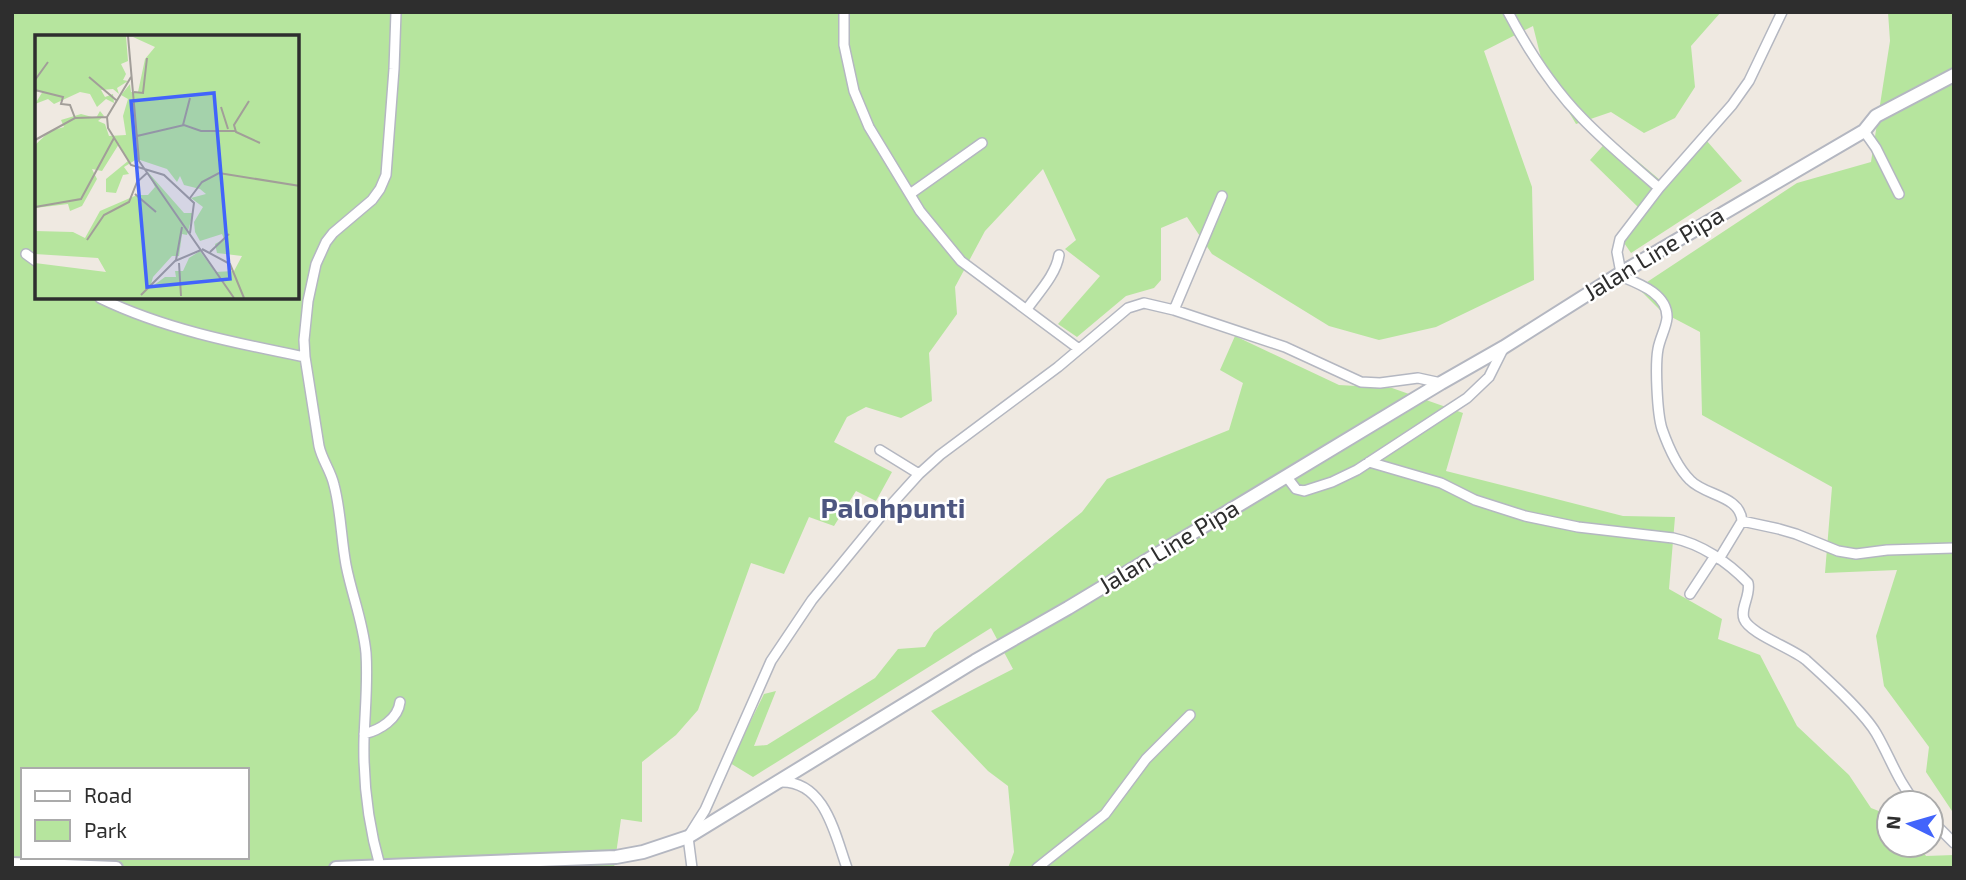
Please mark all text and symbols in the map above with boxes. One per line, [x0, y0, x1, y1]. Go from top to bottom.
inset map [35, 35, 299, 299]
street label: Jalan Line Pipa [1578, 199, 1729, 306]
district label: Palohpunti [820, 490, 966, 524]
street label: Jalan Line Pipa [1093, 492, 1244, 599]
legend [21, 768, 248, 859]
text: Road [84, 782, 132, 807]
north arrow [1875, 789, 1945, 859]
text: N [1881, 815, 1905, 830]
text: Park [84, 817, 127, 842]

